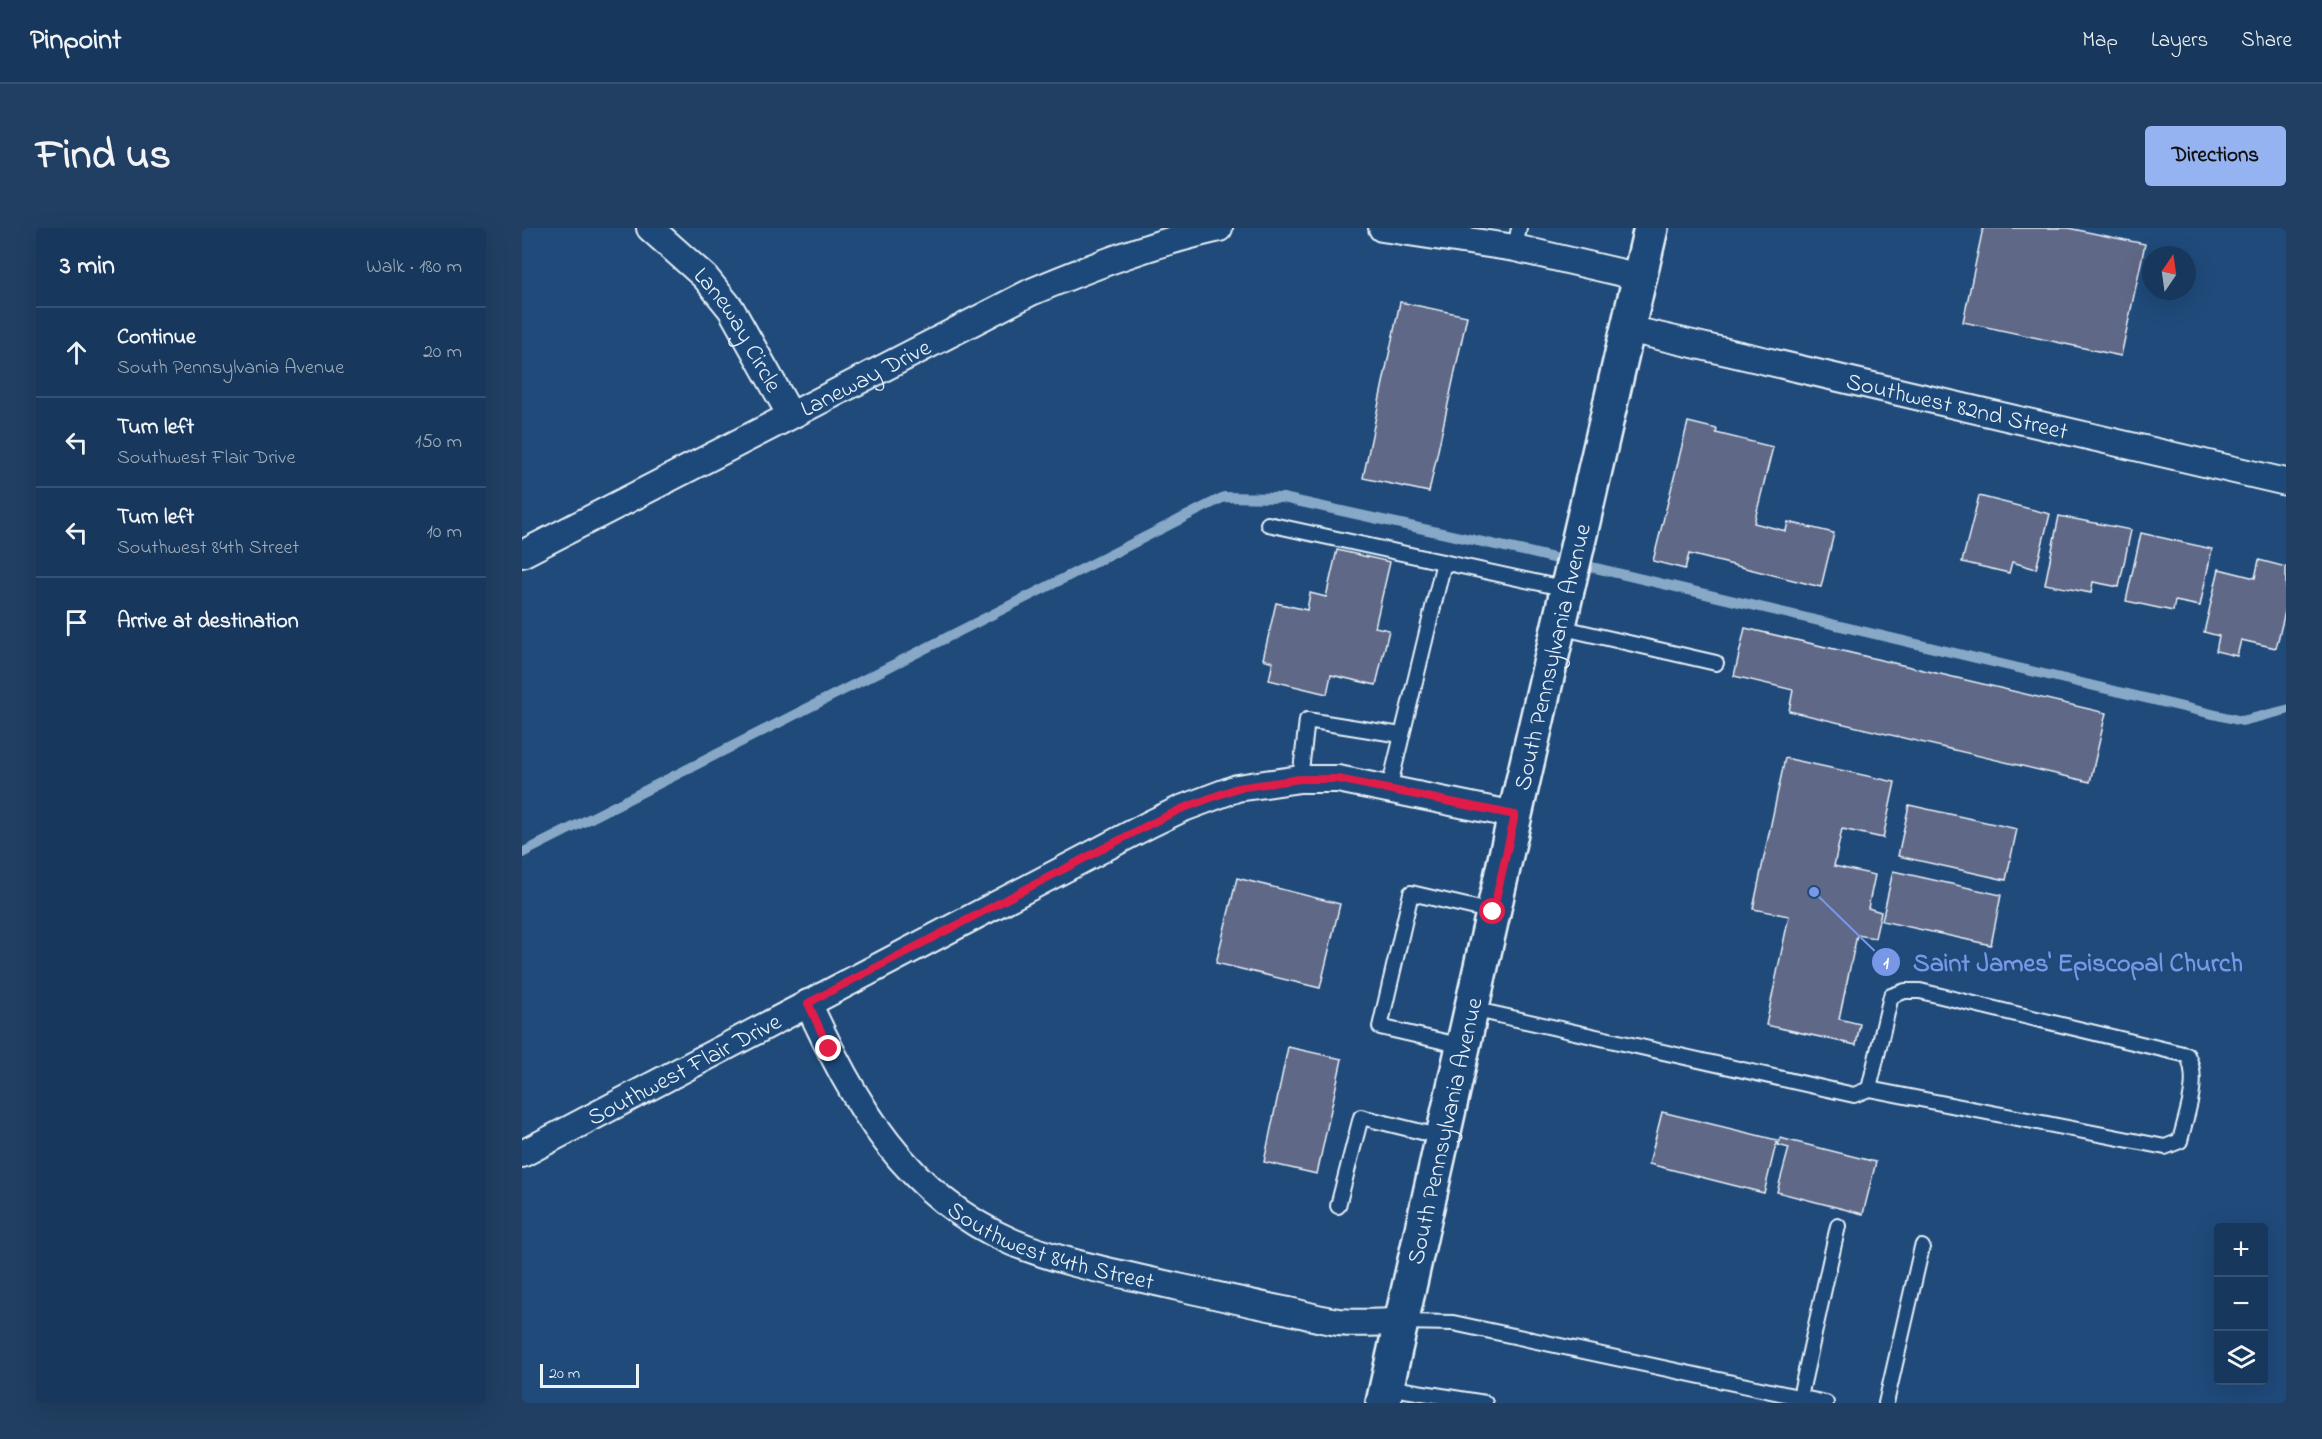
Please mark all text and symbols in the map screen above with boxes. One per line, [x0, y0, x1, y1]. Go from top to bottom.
text: Pinpoint [30, 21, 121, 62]
text: Map [2082, 26, 2118, 56]
text: Layers [2151, 26, 2208, 56]
text: Share [2241, 26, 2292, 56]
text: Find us [36, 126, 171, 187]
button: Directions [2145, 126, 2286, 186]
north arrow [2142, 246, 2196, 300]
text: 3 min [60, 248, 115, 286]
text: Walk · 180 m [366, 253, 462, 282]
street label: Laneway Circle [685, 260, 790, 400]
text: Continue [117, 322, 196, 354]
street label: Laneway Drive [795, 331, 938, 428]
icon: ahead [60, 336, 93, 369]
text: 20 m [423, 338, 462, 367]
text: South Pennsylvania Avenue [117, 354, 344, 383]
street label: Southwest 82nd Street [1842, 365, 2071, 451]
text: Turn left [117, 412, 194, 444]
icon: left [60, 426, 93, 459]
text: 150 m [415, 428, 462, 457]
text: Southwest Flair Drive [117, 444, 296, 473]
text: Turn left [117, 502, 194, 534]
icon: left [60, 516, 93, 549]
text: 10 m [426, 518, 462, 547]
street label: South Pennsylvania Avenue [1506, 520, 1602, 794]
text: Southwest 84th Street [117, 534, 299, 563]
icon: arrive [60, 606, 93, 639]
text: Arrive at destination [117, 606, 299, 638]
route start [1479, 898, 1505, 924]
callout: Saint James' Episcopal Church [1871, 940, 2255, 984]
text: Saint James' Episcopal Church [1913, 946, 2243, 984]
text: 1 [1883, 951, 1889, 977]
street label: South Pennsylvania Avenue [1400, 994, 1494, 1268]
street label: Southwest Flair Drive [582, 1006, 788, 1136]
route end [815, 1035, 841, 1061]
street label: Southwest 84th Street [939, 1194, 1157, 1301]
map controls [2214, 1223, 2268, 1385]
button: + [2214, 1223, 2268, 1277]
button: − [2214, 1277, 2268, 1331]
button: layers [2214, 1331, 2268, 1385]
scale bar [540, 1361, 639, 1388]
text: 20 m [549, 1362, 580, 1386]

